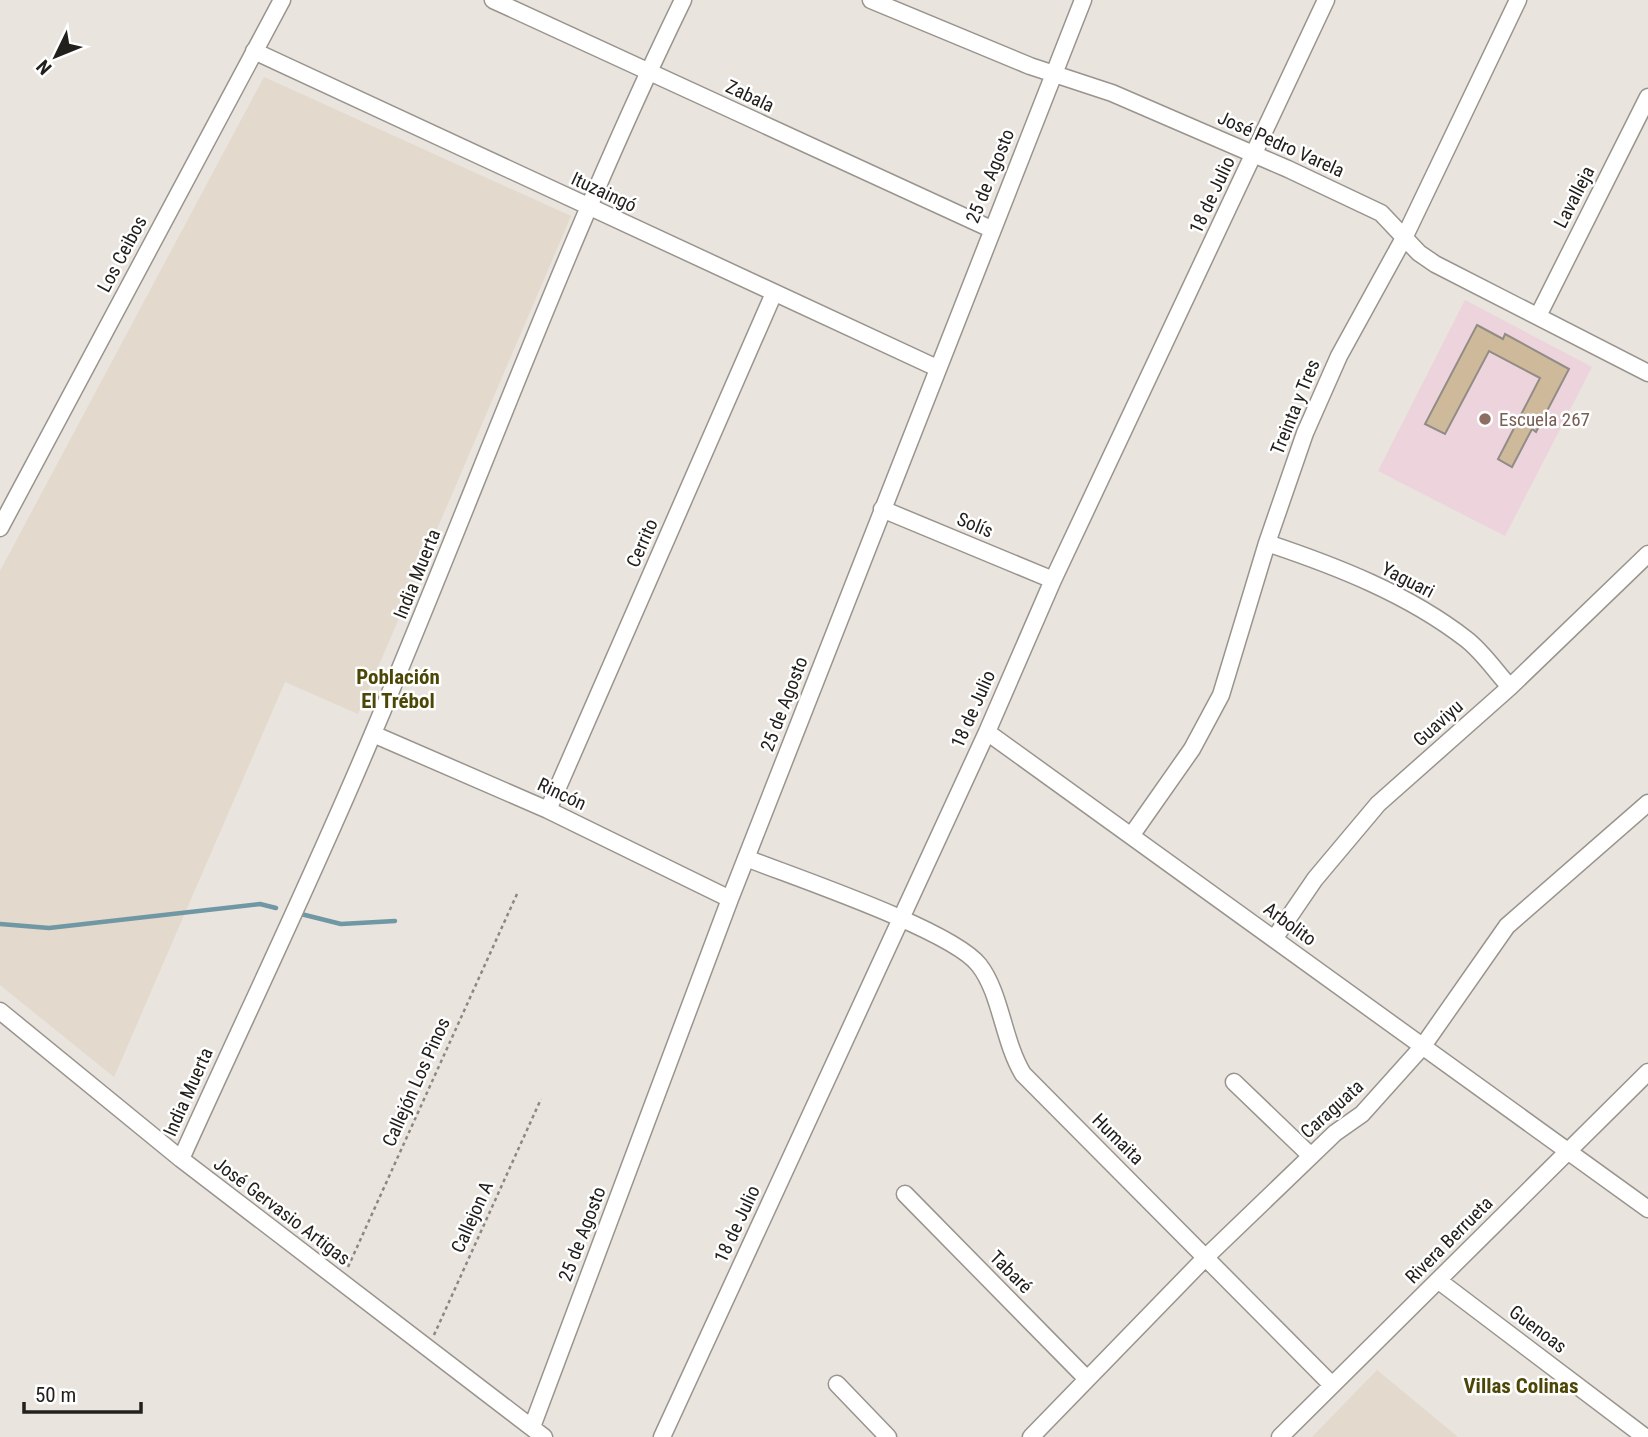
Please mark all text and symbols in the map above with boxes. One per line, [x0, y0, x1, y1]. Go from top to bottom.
north arrow [21, 21, 91, 91]
text: N [32, 55, 56, 79]
street label: Zabala [722, 75, 778, 117]
street label: José Pedro Varela [1214, 106, 1348, 182]
street label: 25 de Agosto [961, 126, 1019, 226]
street label: 18 de Julio [1184, 153, 1240, 237]
street label: Lavalleja [1549, 162, 1599, 232]
street label: Ituzaingó [568, 167, 640, 217]
street label: Los Ceibos [92, 212, 152, 296]
street label: Treinta y Tres [1265, 356, 1325, 458]
place label: Escuela 267 [1499, 408, 1590, 431]
marker: Escuela 267 [1477, 411, 1493, 427]
street label: Solís [954, 507, 996, 543]
street label: Cerrito [621, 515, 663, 571]
street label: India Muerta [389, 526, 445, 622]
street label: Yaguari [1378, 557, 1438, 603]
street label: 25 de Agosto [755, 654, 813, 754]
district label: Población El Trébol [356, 665, 440, 713]
street label: 18 de Julio [946, 667, 1000, 751]
street label: Guaviyu [1408, 695, 1468, 751]
street label: Rincón [534, 773, 590, 815]
street label: Arbolito [1259, 897, 1321, 951]
street label: Callejón Los Pinos [377, 1014, 455, 1150]
street label: India Muerta [158, 1044, 218, 1140]
street label: Caraguata [1296, 1075, 1368, 1143]
street label: Humaita [1087, 1108, 1149, 1170]
street label: José Gervasio Artigas [209, 1152, 355, 1270]
street label: Callejon A [446, 1178, 498, 1256]
street label: 18 de Julio [709, 1182, 765, 1266]
street label: 25 de Agosto [553, 1184, 611, 1284]
street label: Rivera Berrueta [1401, 1192, 1497, 1288]
street label: Tabaré [985, 1246, 1037, 1298]
street label: Guenoas [1505, 1300, 1571, 1358]
scale bar [24, 1370, 142, 1414]
district label: Villas Colinas [1463, 1374, 1579, 1398]
text: 50 m [35, 1383, 76, 1407]

